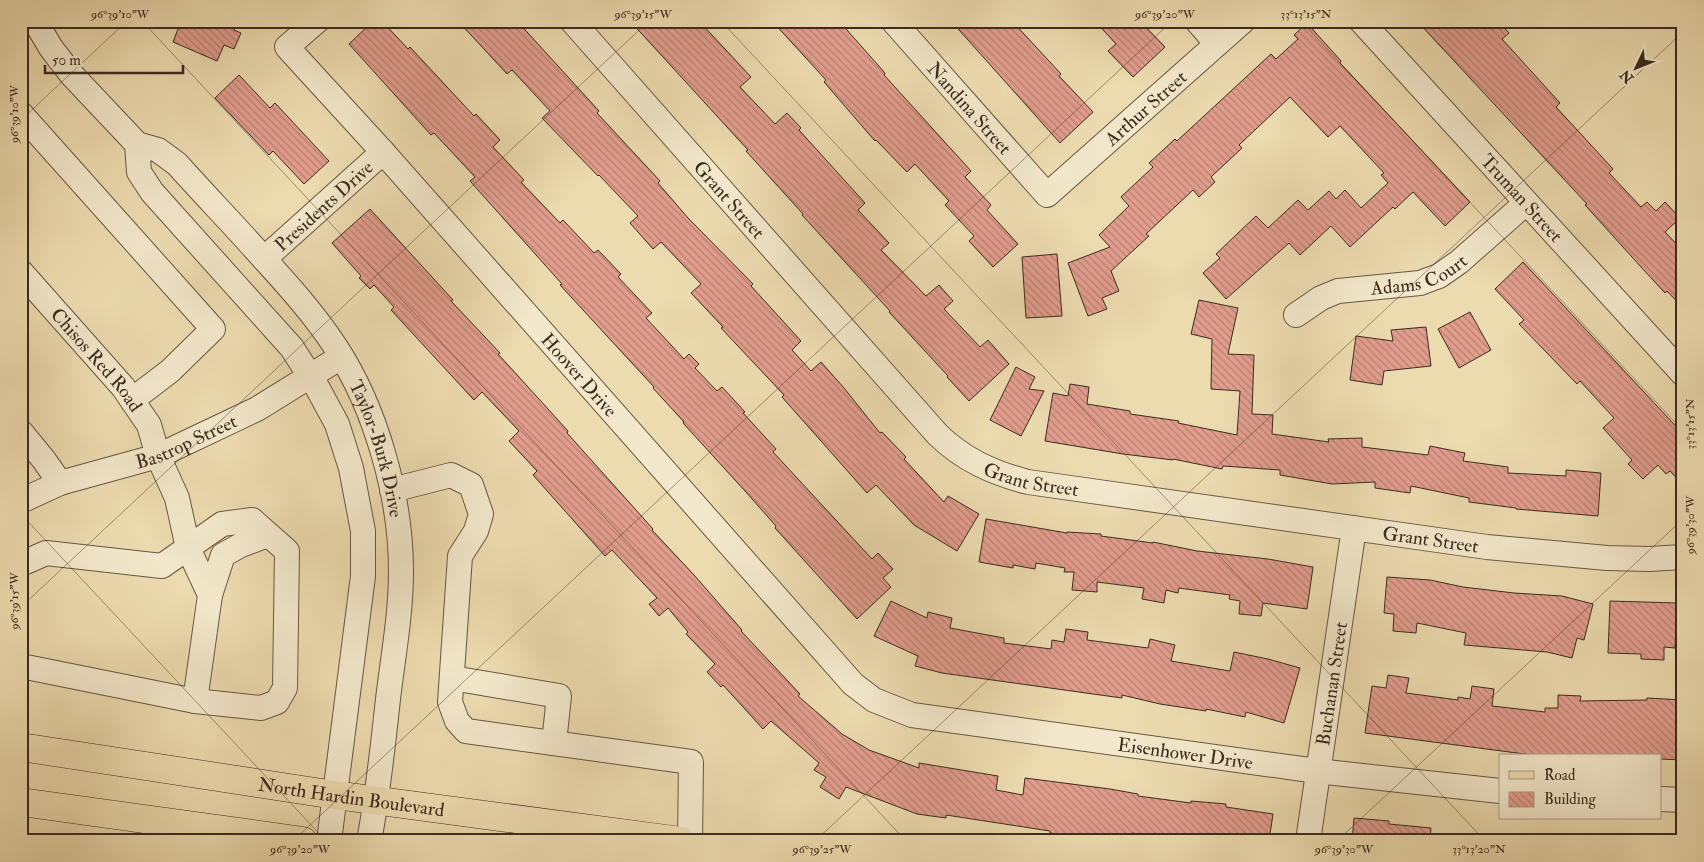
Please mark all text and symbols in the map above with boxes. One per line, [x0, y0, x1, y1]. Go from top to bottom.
text: 96°39'10"W [90, 7, 150, 22]
text: 96°39'15"W [613, 7, 672, 22]
text: 96°39'20"W [1134, 7, 1196, 22]
text: 33°13'15"N [1281, 7, 1332, 22]
scale bar [45, 42, 182, 74]
north arrow [1612, 42, 1662, 92]
text: 50 m [52, 51, 81, 70]
street label: Nandina Street [922, 57, 1017, 160]
street label: Arthur Street [1099, 66, 1192, 152]
text: N [1616, 66, 1638, 88]
text: 96°39'10"W [7, 84, 22, 144]
street label: Truman Street [1475, 149, 1568, 247]
street label: Presidents Drive [270, 156, 379, 257]
street label: Grant Street [688, 156, 770, 244]
street label: Adams Court [1369, 249, 1473, 301]
street label: Chisos Red Road [45, 303, 148, 417]
street label: Hoover Drive [535, 328, 622, 422]
street label: Taylor-Burk Drive [343, 376, 408, 519]
text: 33°13'15"N [1683, 398, 1698, 449]
street label: Bastrop Street [133, 409, 241, 475]
street label: Grant Street [980, 457, 1080, 502]
text: 96°39'30"W [1683, 495, 1698, 555]
street label: Grant Street [1381, 521, 1480, 559]
text: 96°39'15"W [7, 572, 22, 631]
street label: Buchanan Street [1311, 620, 1353, 747]
street label: Eisenhower Drive [1116, 733, 1254, 775]
legend [1499, 754, 1662, 820]
text: Road [1544, 766, 1576, 785]
street label: North Hardin Boulevard [256, 772, 446, 823]
text: Building [1544, 790, 1596, 809]
text: 96°39'20"W [269, 842, 331, 857]
text: 96°39'25"W [791, 842, 852, 857]
text: 96°39'30"W [1314, 842, 1374, 857]
text: 33°13'20"N [1452, 842, 1506, 857]

